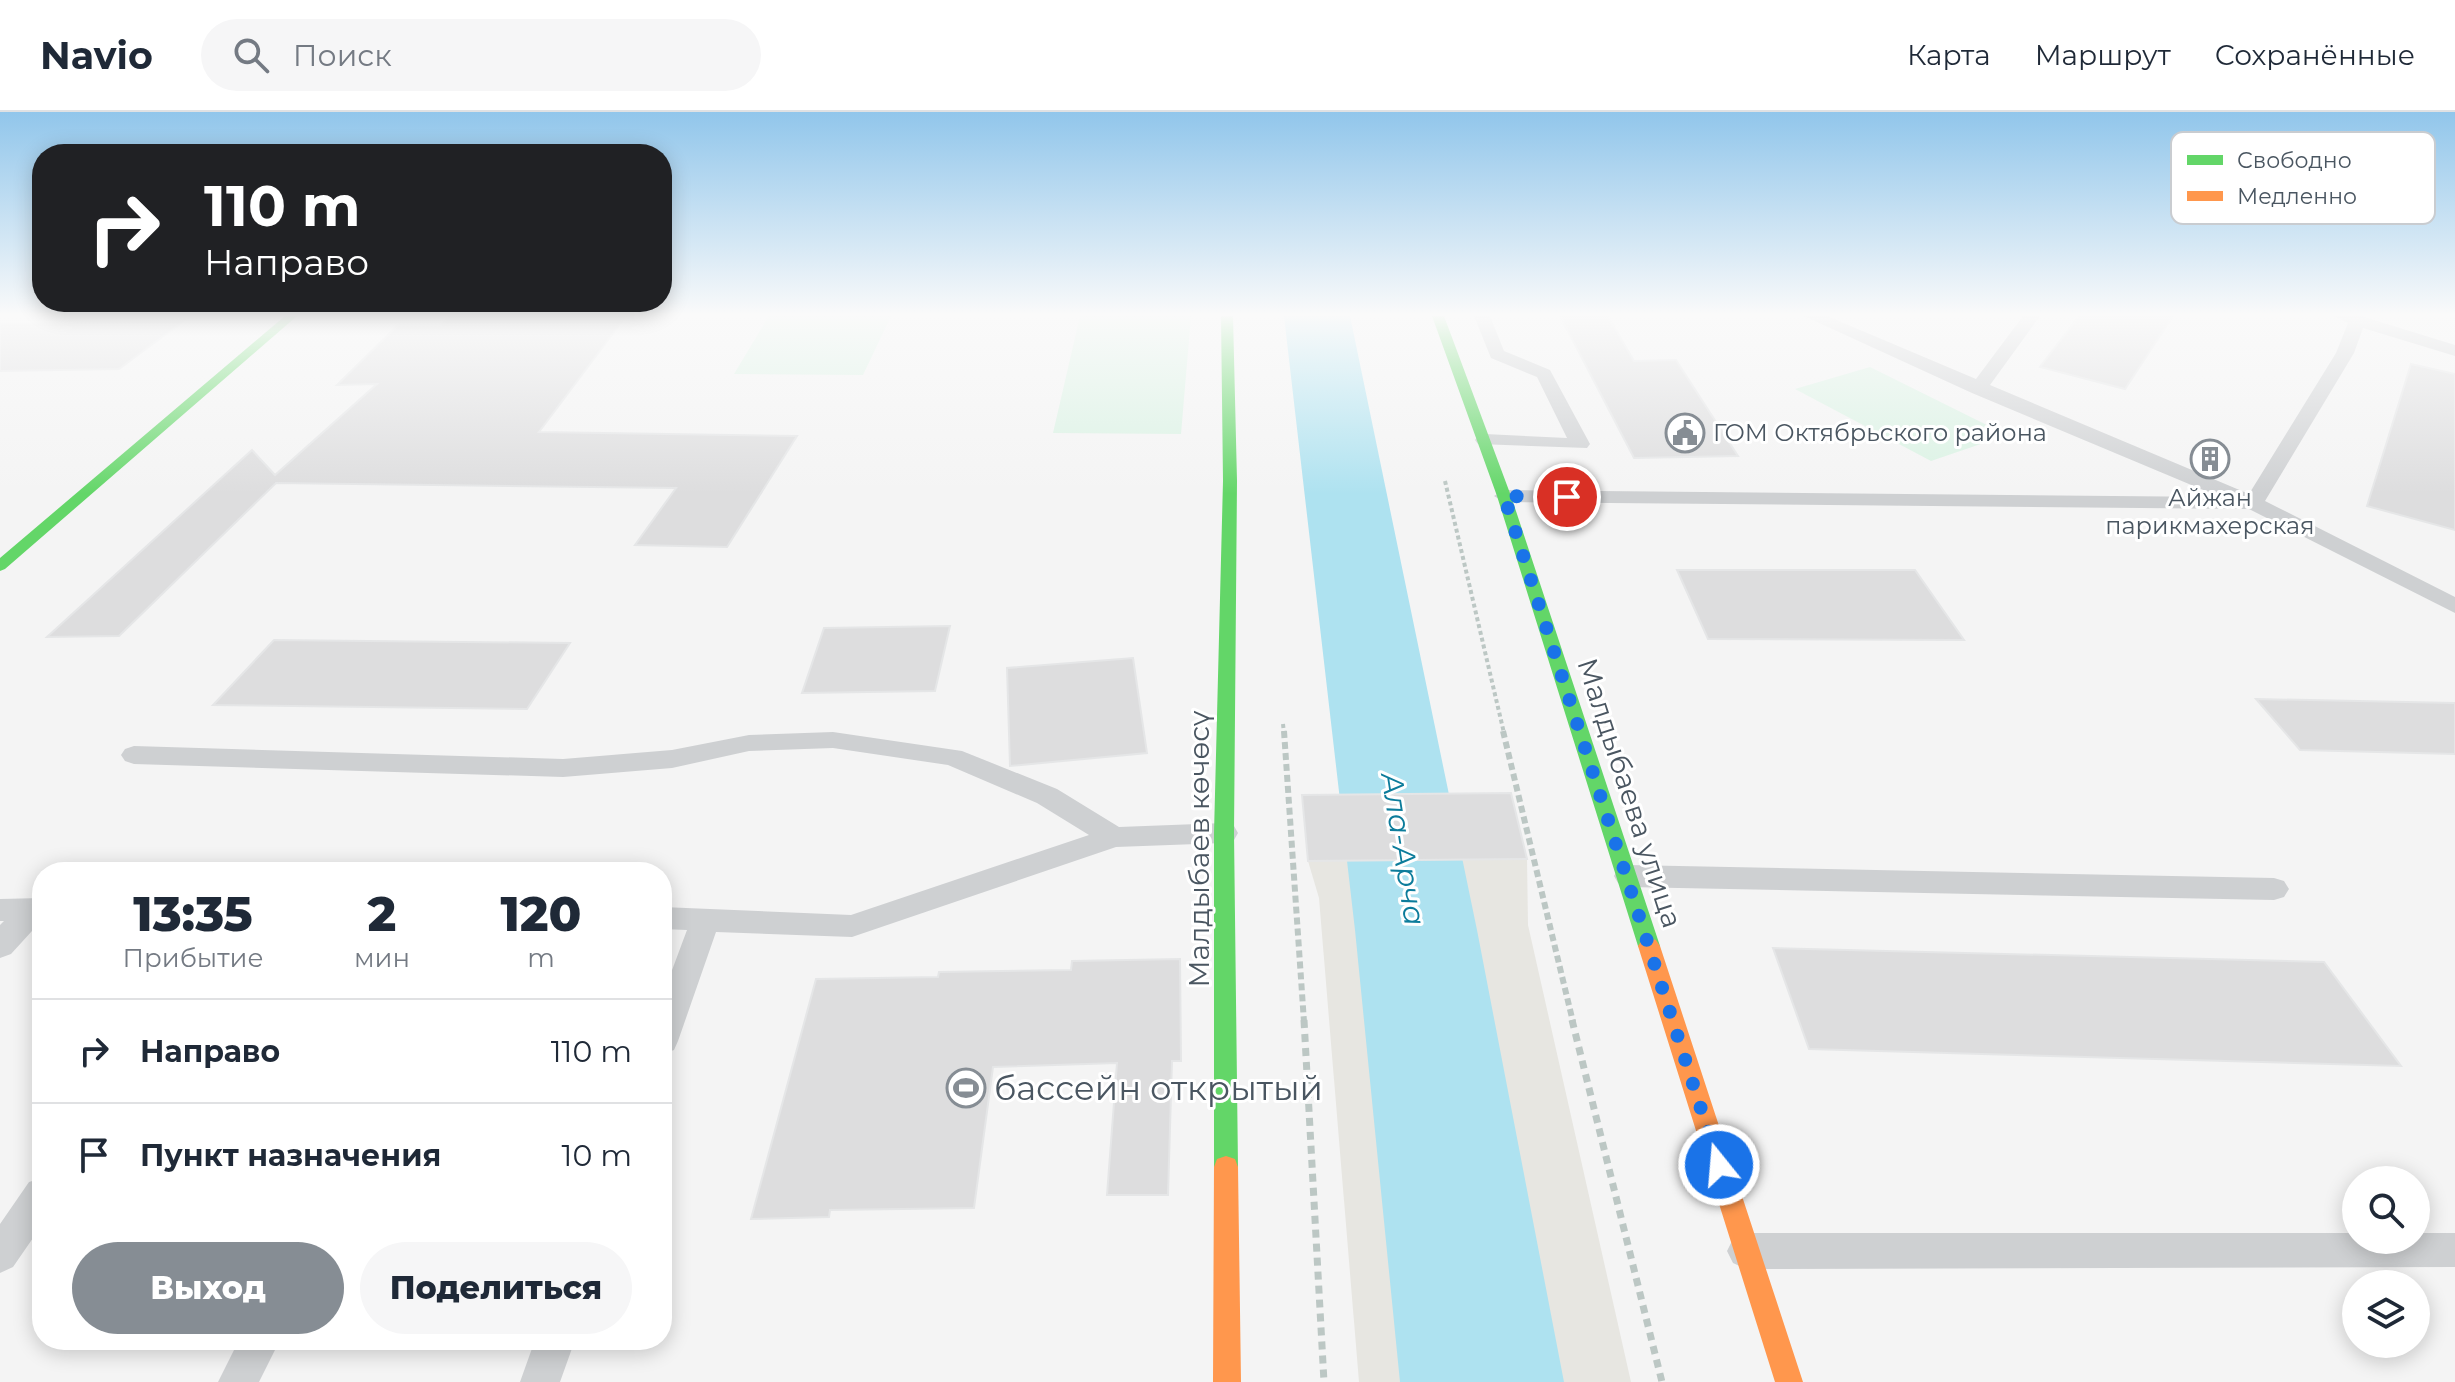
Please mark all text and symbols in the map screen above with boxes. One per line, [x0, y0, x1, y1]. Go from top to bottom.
search box [201, 19, 761, 91]
text: Navio [40, 32, 153, 79]
icon: search [229, 33, 273, 77]
text: Поиск [293, 37, 392, 74]
text: Карта [1907, 38, 1991, 72]
text: Маршрут [2035, 38, 2171, 72]
text: Сохранённые [2215, 38, 2415, 72]
legend [2171, 132, 2435, 224]
text: Свободно [2237, 147, 2352, 174]
text: 110 m [204, 172, 361, 240]
icon: right [72, 176, 176, 280]
text: Медленно [2237, 183, 2357, 210]
text: Направо [204, 240, 369, 284]
public building icon: ГОМ Октябрьского района [1664, 412, 1706, 454]
place label: ГОМ Октябрьского района [1713, 418, 2047, 447]
building icon: Айжан парикмахерская [2189, 438, 2231, 480]
pin [1533, 463, 1601, 531]
icon: arrive [1545, 475, 1589, 519]
place label: Айжан парикмахерская [2105, 483, 2315, 540]
street label: Малдыбаева улица [1570, 654, 1690, 932]
street label: Малдыбаев көчөсү [1182, 710, 1216, 987]
water label: Ала-Арча [1373, 768, 1434, 928]
text: 13:35 [133, 885, 253, 943]
text: 2 [368, 885, 396, 943]
text: 120 [500, 885, 582, 943]
text: Прибытие [122, 942, 263, 974]
text: мин [354, 942, 410, 974]
text: m [527, 942, 555, 974]
icon: right [72, 1029, 116, 1073]
text: Направо [140, 1033, 280, 1070]
text: 110 m [551, 1033, 632, 1070]
sports icon: бассейн открытый [945, 1067, 987, 1109]
place label: бассейн открытый [994, 1067, 1323, 1109]
position arrow [1677, 1123, 1761, 1207]
icon: arrive [72, 1133, 116, 1177]
text: Пункт назначения [140, 1137, 441, 1174]
text: 10 m [562, 1137, 632, 1174]
map controls [2342, 1166, 2430, 1358]
button: search [2342, 1166, 2430, 1254]
button: Выход [72, 1242, 344, 1334]
button: Поделиться [360, 1242, 632, 1334]
button: layers [2342, 1270, 2430, 1358]

